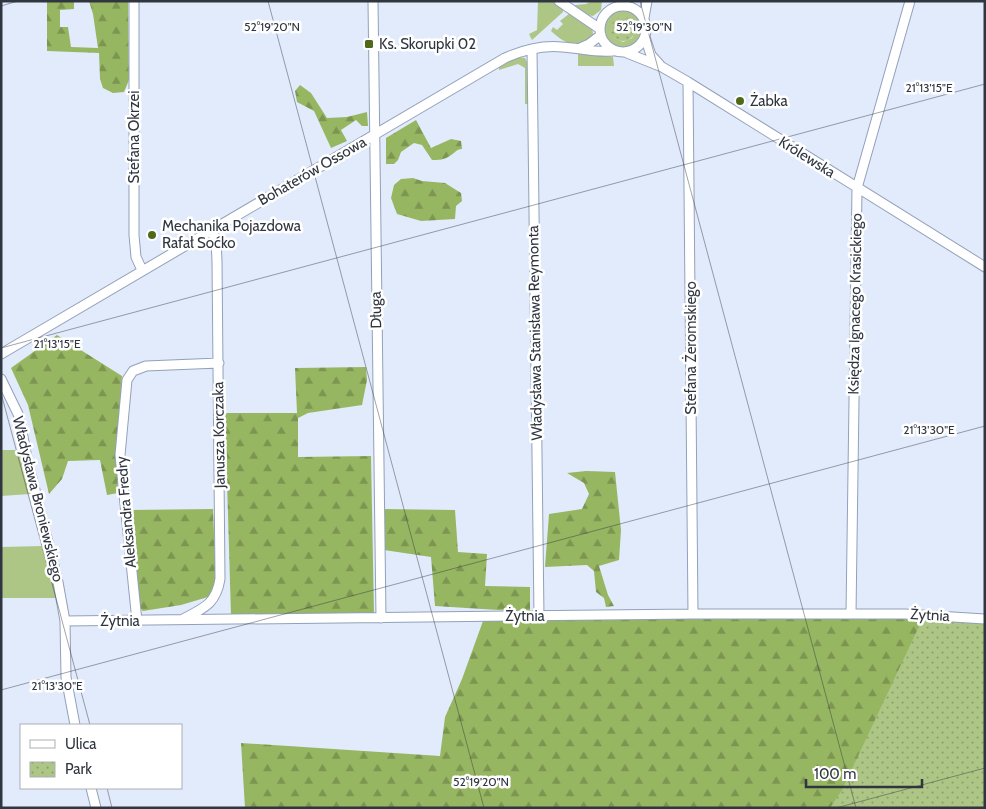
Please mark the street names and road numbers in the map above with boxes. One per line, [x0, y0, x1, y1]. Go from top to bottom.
street label: Stefana Okrzei [125, 91, 143, 183]
street label: Bohaterów Ossowa [255, 132, 370, 209]
street label: Królewska [775, 133, 839, 182]
street label: Księdza Ignacego Krasickiego [844, 213, 866, 395]
street label: Władysława Stanisława Reymonta [524, 224, 546, 441]
street label: Stefana Żeromskiego [681, 281, 700, 415]
street label: Długa [367, 291, 385, 329]
street label: Janusza Korczaka [209, 381, 229, 489]
street label: Władysława Broniewskiego [9, 414, 67, 584]
street label: Aleksandra Fredry [112, 455, 140, 569]
street label: Żytnia [910, 604, 951, 625]
street label: Żytnia [505, 606, 546, 625]
street label: Żytnia [100, 611, 141, 630]

